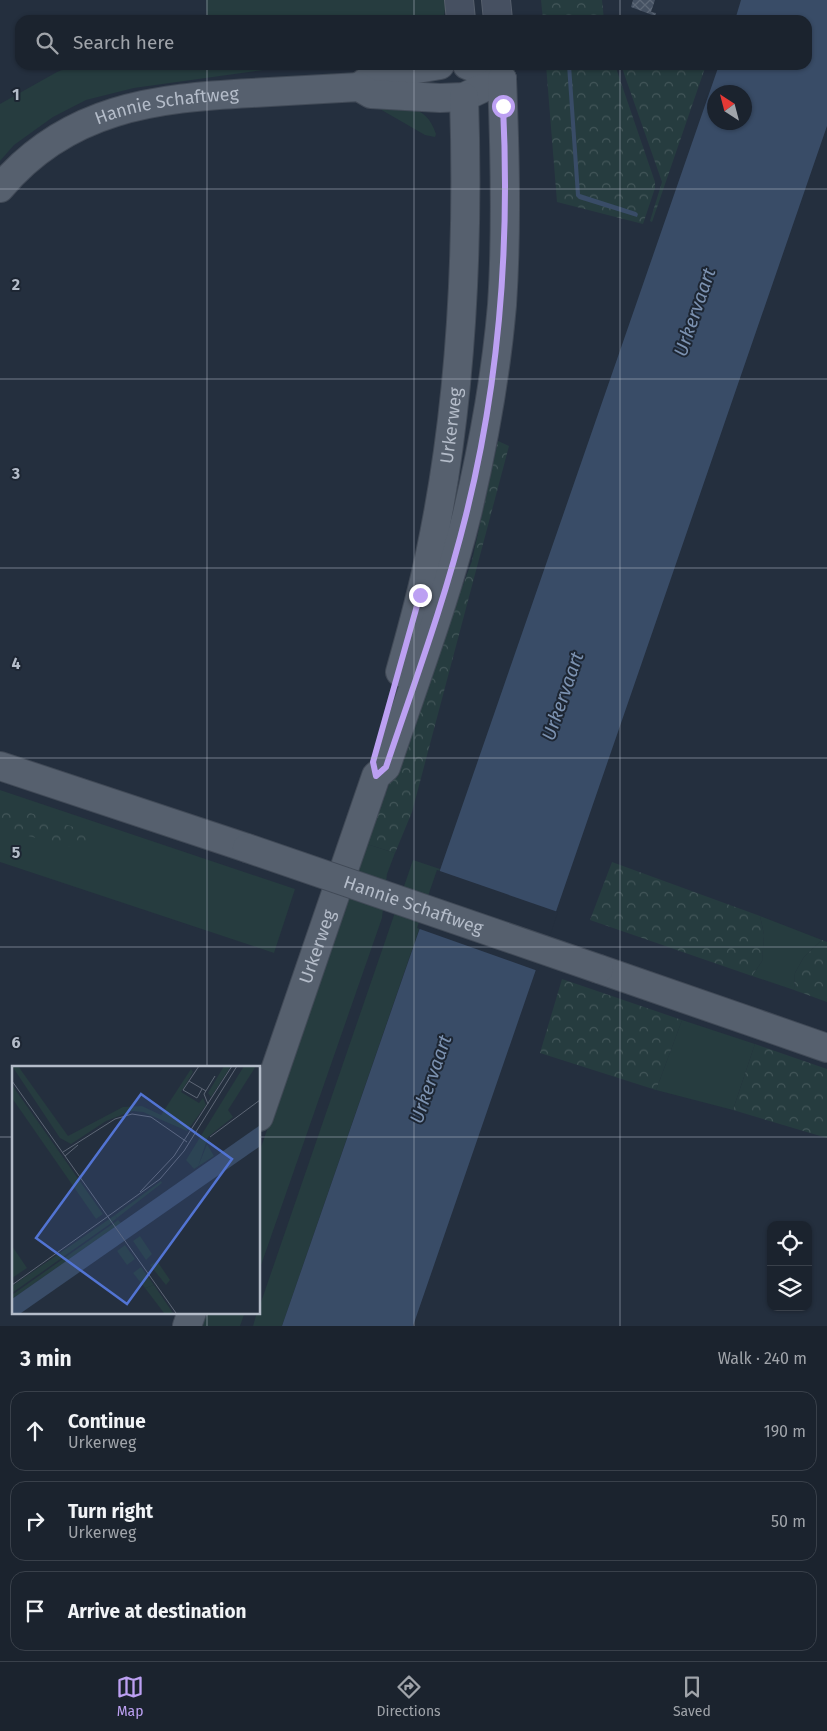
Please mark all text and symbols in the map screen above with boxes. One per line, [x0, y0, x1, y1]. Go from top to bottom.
search box [15, 15, 812, 70]
icon: search [33, 29, 61, 57]
text: Search here [73, 31, 174, 54]
street label: Hannie Schaftweg [92, 83, 240, 129]
text: 1 [12, 85, 20, 104]
north arrow [707, 85, 752, 130]
route start [492, 95, 515, 118]
water label: Urkervaart [669, 265, 720, 359]
text: 2 [12, 275, 20, 294]
street label: Urkerweg [435, 386, 467, 465]
text: 3 [11, 464, 20, 483]
route end [409, 584, 432, 607]
water label: Urkervaart [537, 649, 588, 743]
text: 4 [11, 654, 21, 673]
text: 5 [12, 843, 21, 862]
street label: Hannie Schaftweg [341, 871, 487, 940]
street label: Urkerweg [295, 906, 340, 987]
water label: Urkervaart [405, 1032, 456, 1126]
text: 6 [11, 1033, 21, 1052]
inset map [12, 1066, 260, 1314]
map controls [767, 1221, 812, 1311]
button: locate [767, 1221, 812, 1266]
button: layers [767, 1266, 812, 1311]
text: 3 min [20, 1346, 72, 1372]
text: Walk · 240 m [718, 1349, 807, 1368]
text: Continue [68, 1410, 146, 1433]
icon: ahead [21, 1417, 49, 1445]
text: 190 m [764, 1422, 806, 1441]
text: Urkerweg [68, 1433, 136, 1452]
text: Turn right [68, 1500, 153, 1523]
icon: right [21, 1507, 49, 1535]
text: 50 m [771, 1512, 806, 1531]
text: Urkerweg [68, 1523, 136, 1542]
icon: arrive [21, 1597, 49, 1625]
text: Arrive at destination [68, 1600, 247, 1623]
tab: Map [116, 1673, 144, 1720]
tab: Directions [376, 1673, 441, 1720]
tab: Saved [673, 1673, 711, 1720]

